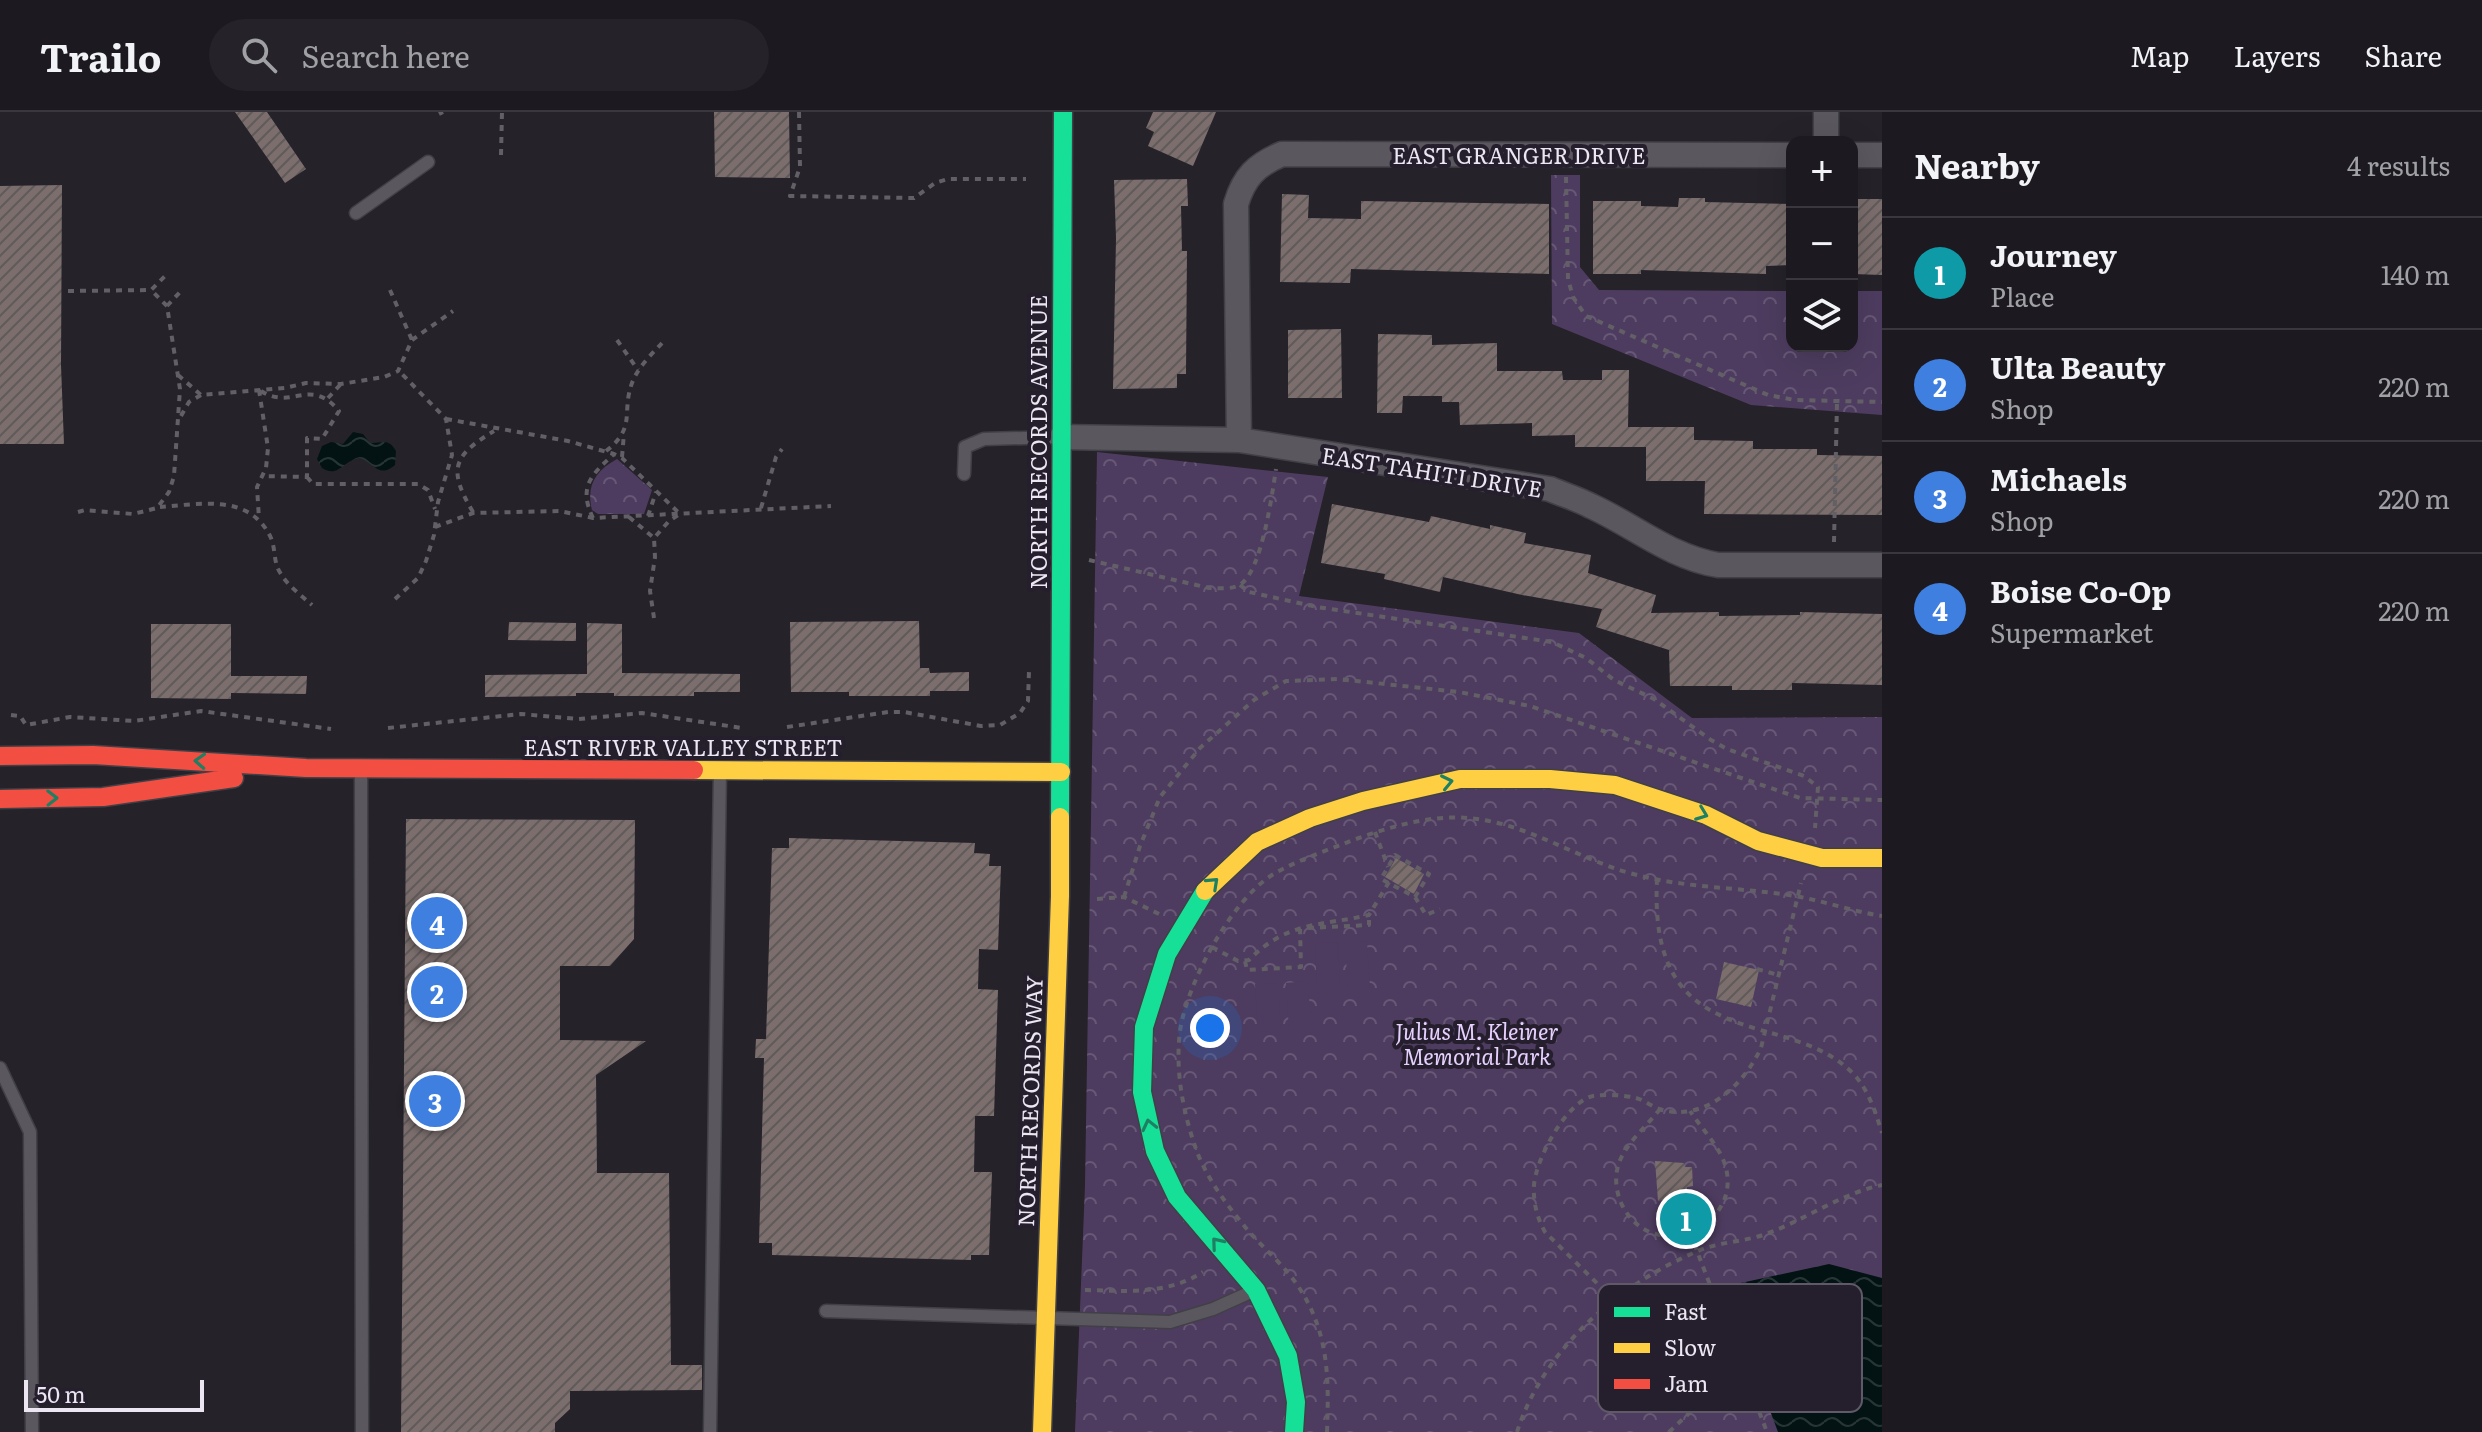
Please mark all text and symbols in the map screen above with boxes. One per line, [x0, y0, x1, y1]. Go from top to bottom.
search box [209, 19, 769, 91]
text: Trailo [40, 27, 161, 84]
icon: search [237, 33, 281, 77]
text: Search here [301, 33, 470, 77]
text: Map [2130, 34, 2189, 76]
text: Layers [2233, 34, 2320, 76]
text: Share [2364, 34, 2442, 76]
map controls [1786, 136, 1858, 352]
button: + [1786, 136, 1858, 208]
street label: EAST GRANGER DRIVE [1392, 138, 1646, 171]
text: Nearby [1914, 139, 2040, 189]
text: 4 results [2347, 145, 2450, 184]
button: − [1786, 208, 1858, 280]
text: Journey [1990, 232, 2117, 276]
text: 1 [1935, 254, 1945, 293]
text: 140 m [2381, 254, 2450, 293]
text: Place [1990, 276, 2055, 315]
button: layers [1786, 280, 1858, 352]
street label: NORTH RECORDS AVENUE [1021, 295, 1054, 589]
text: Ulta Beauty [1990, 344, 2165, 388]
text: 2 [1933, 366, 1947, 405]
text: 220 m [2378, 366, 2450, 405]
text: Shop [1990, 388, 2054, 427]
street label: EAST TAHITI DRIVE [1319, 437, 1545, 505]
text: Michaels [1990, 456, 2127, 500]
text: 3 [1933, 478, 1947, 517]
text: 220 m [2378, 478, 2450, 517]
text: Shop [1990, 500, 2054, 539]
text: Boise Co-Op [1990, 568, 2171, 612]
text: 4 [1932, 590, 1948, 629]
text: 220 m [2378, 590, 2450, 629]
text: Supermarket [1990, 612, 2153, 651]
street label: EAST RIVER VALLEY STREET [523, 730, 843, 763]
one-way arrow [193, 753, 206, 770]
one-way arrow [1440, 774, 1453, 791]
one-way arrow [46, 789, 59, 807]
one-way arrow [1694, 804, 1708, 821]
one-way arrow [1204, 878, 1218, 893]
pin: 4 [411, 893, 463, 953]
pin: 2 [411, 962, 463, 1022]
street label: NORTH RECORDS WAY [1008, 975, 1050, 1227]
your location [1190, 1008, 1230, 1048]
park label: Julius M. Kleiner Memorial Park [1395, 1014, 1559, 1072]
pin: 3 [409, 1071, 461, 1131]
one-way arrow [1141, 1118, 1158, 1132]
pin: 1 [1660, 1189, 1712, 1249]
one-way arrow [1212, 1237, 1227, 1252]
legend [1598, 1284, 1862, 1412]
text: Fast [1664, 1294, 1707, 1327]
text: Slow [1664, 1330, 1716, 1363]
text: Jam [1664, 1366, 1708, 1399]
scale bar [24, 1376, 204, 1412]
text: 50 m [36, 1377, 86, 1410]

